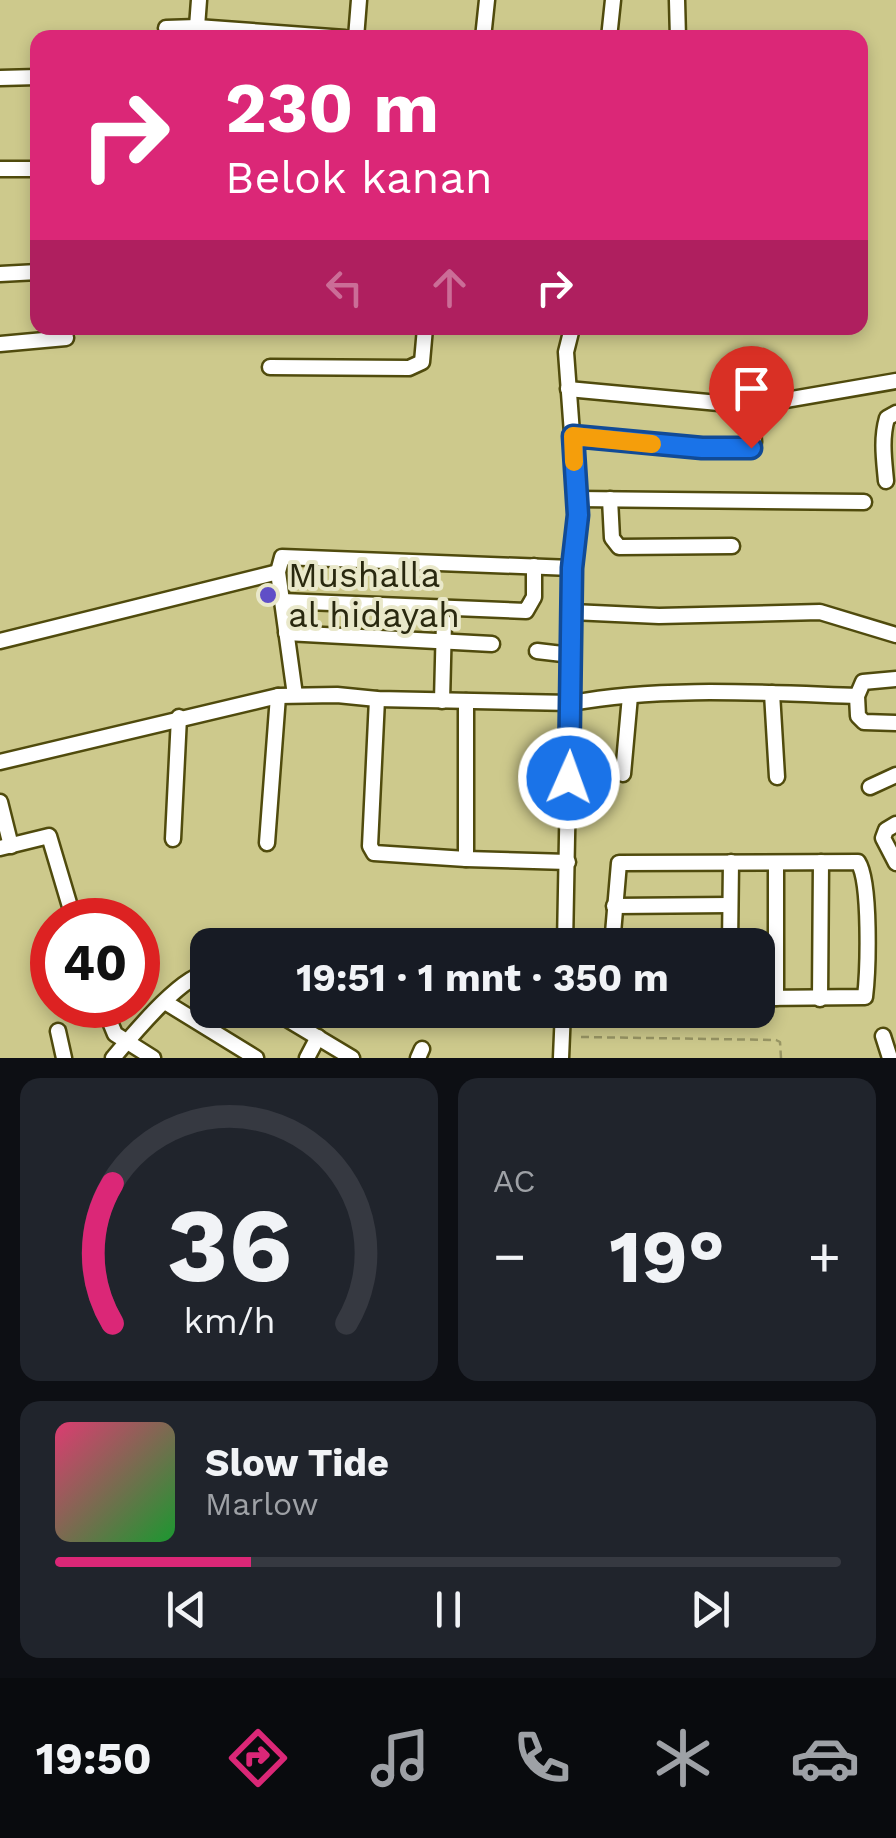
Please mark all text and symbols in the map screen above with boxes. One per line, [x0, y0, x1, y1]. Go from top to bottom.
text: 230 m [225, 67, 439, 149]
icon: right [60, 70, 190, 200]
text: Belok kanan [225, 151, 493, 204]
icon: left [317, 260, 372, 315]
icon: ahead [422, 260, 477, 315]
icon: right [527, 260, 582, 315]
pin [709, 346, 794, 449]
icon: arrive [724, 361, 779, 416]
place label: Mushalla al hidayah [288, 554, 460, 636]
marker: Mushalla al hidayah [257, 584, 279, 606]
position arrow [517, 726, 621, 830]
speed limit sign: 40 [30, 898, 160, 1028]
text: 19:51 · 1 mnt · 350 m [296, 956, 669, 1000]
text: AC [493, 1162, 535, 1200]
text: 36 [166, 1184, 292, 1306]
text: 19° [609, 1212, 725, 1300]
text: − [493, 1224, 526, 1288]
text: + [808, 1224, 841, 1288]
text: km/h [183, 1300, 275, 1342]
text: Slow Tide [205, 1441, 389, 1485]
text: Marlow [205, 1485, 319, 1523]
icon: previous [159, 1582, 214, 1637]
icon: pause [421, 1582, 476, 1637]
icon: next [683, 1582, 738, 1637]
icon: directions [223, 1723, 293, 1793]
icon: music [365, 1723, 435, 1793]
icon: phone [507, 1723, 577, 1793]
icon: climate [648, 1723, 718, 1793]
icon: car [790, 1723, 860, 1793]
text: 19:50 [36, 1732, 152, 1785]

